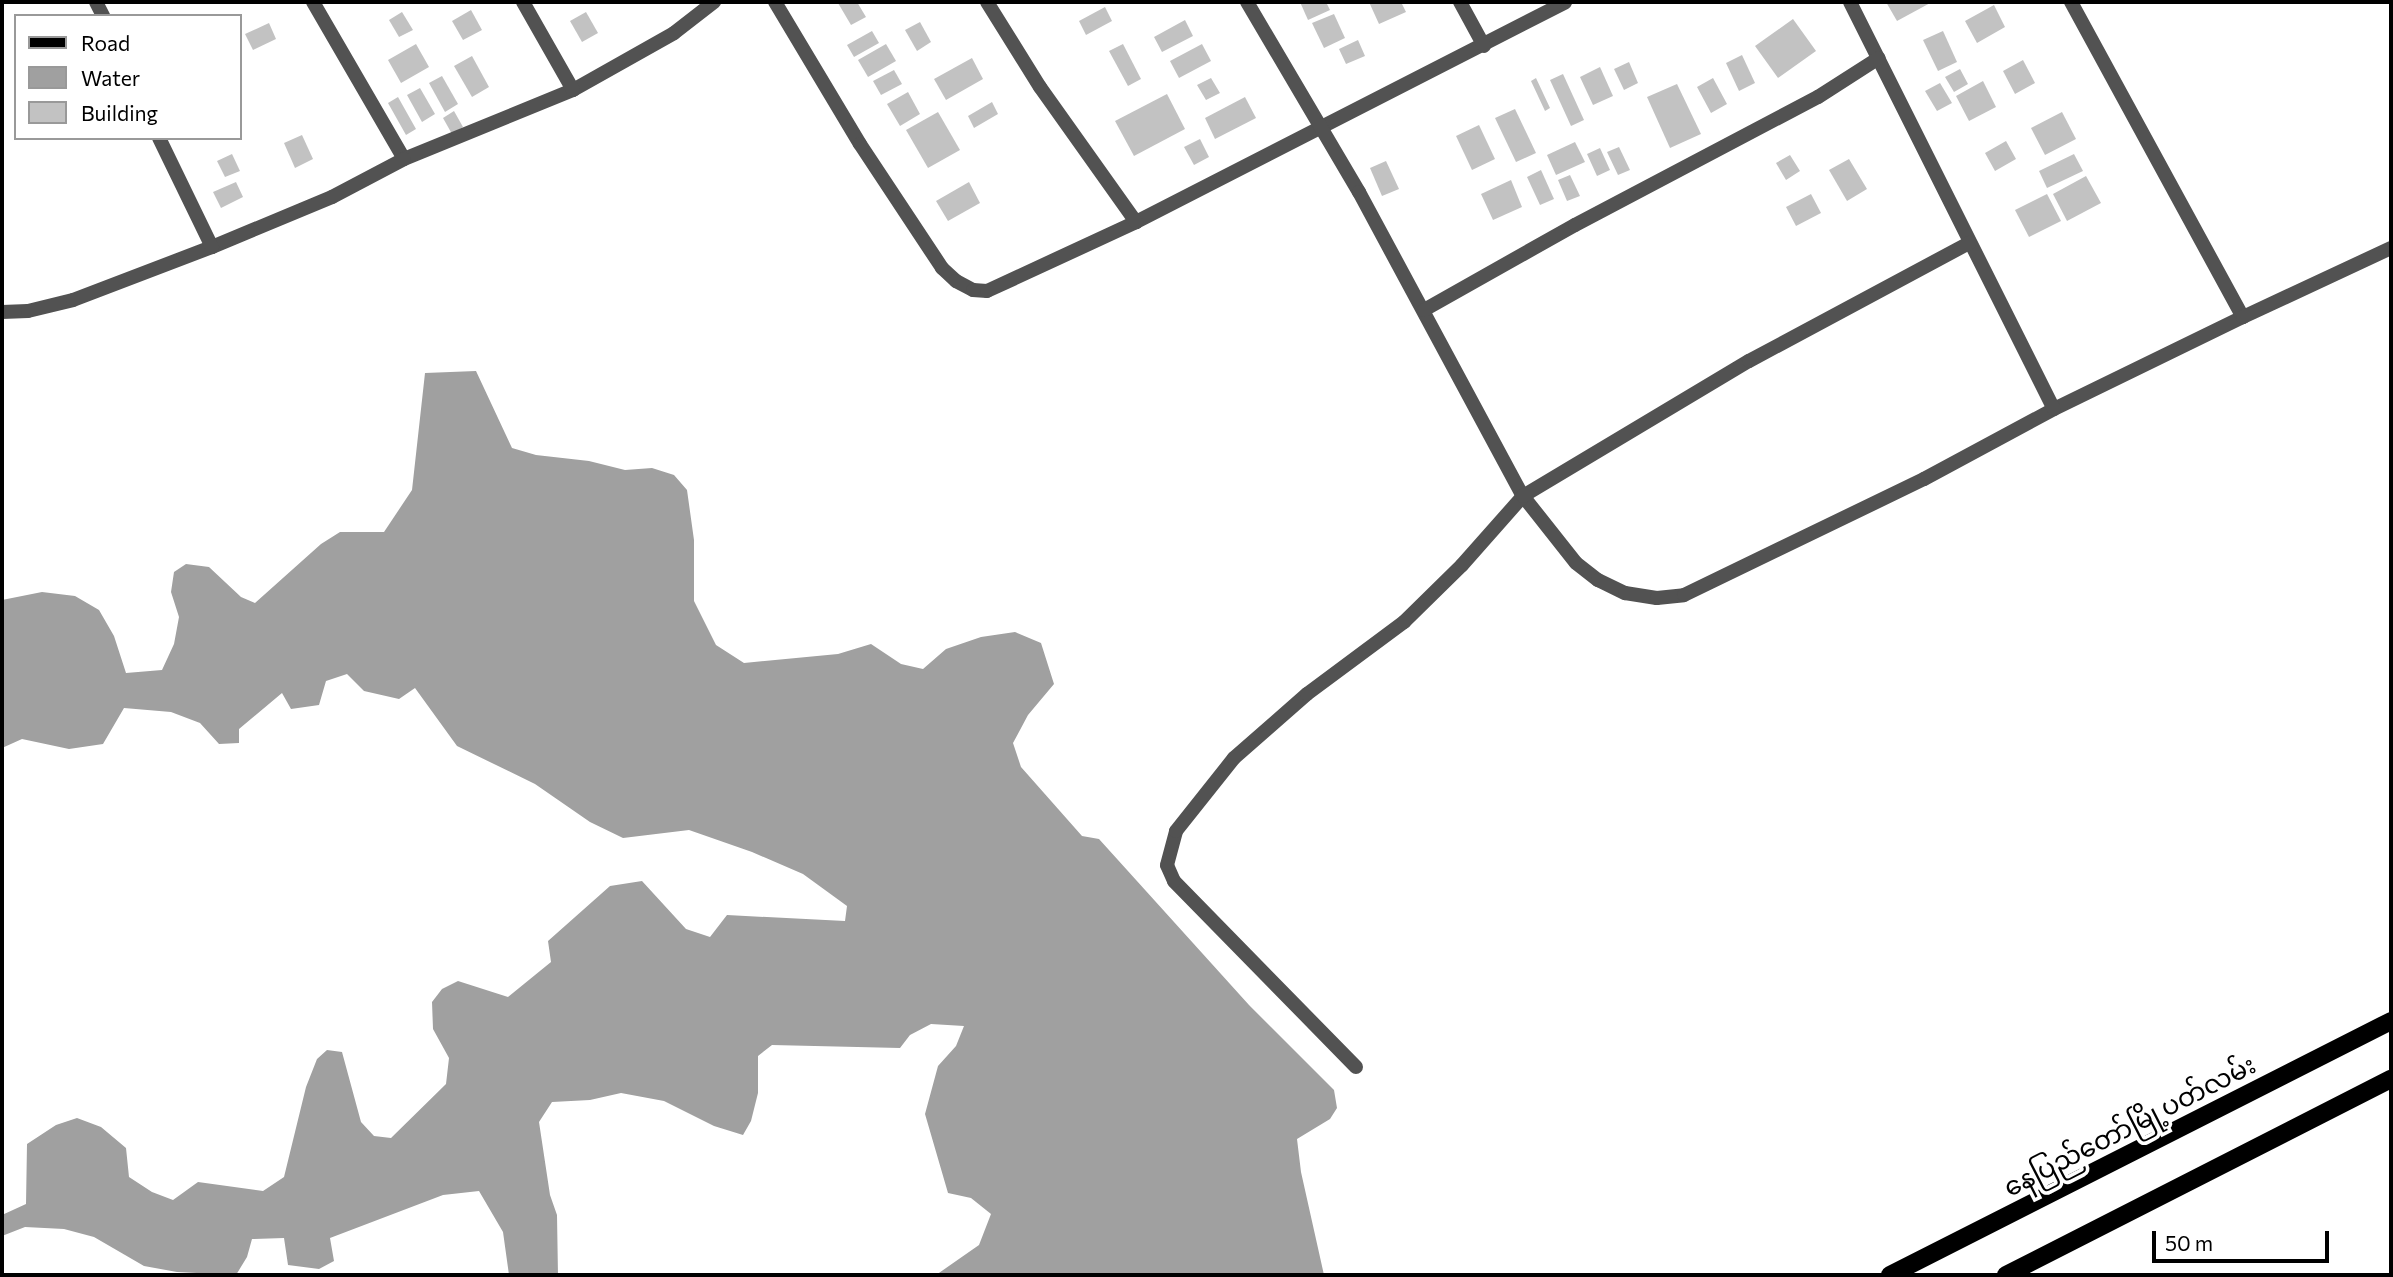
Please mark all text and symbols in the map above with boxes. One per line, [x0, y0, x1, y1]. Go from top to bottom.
legend [14, 14, 242, 140]
text: Road [81, 30, 130, 55]
text: Water [81, 65, 140, 90]
text: Building [81, 100, 158, 125]
street label: နေပြည်တော်မြို့ပတ်လမ်း [1998, 1048, 2260, 1202]
scale bar [2155, 1218, 2332, 1262]
text: 50 m [2165, 1230, 2213, 1255]

